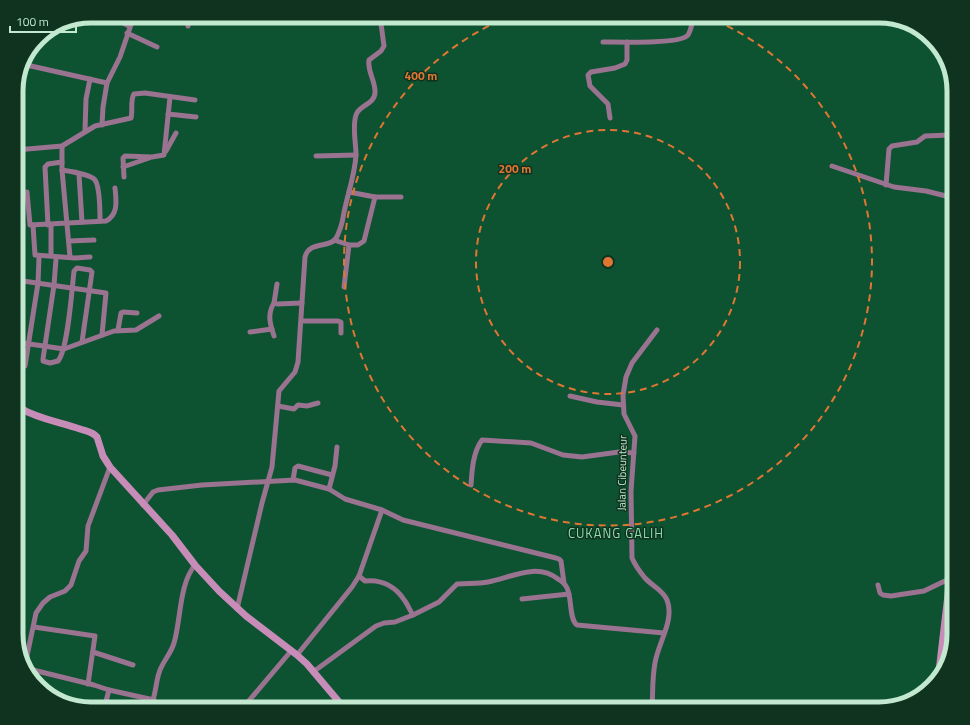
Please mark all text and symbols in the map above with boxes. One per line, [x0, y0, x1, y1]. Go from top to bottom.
scale bar [10, 8, 76, 34]
text: 100 m [16, 12, 49, 31]
text: 400 m [405, 66, 437, 85]
text: 200 m [499, 159, 531, 178]
centre of rings [601, 255, 615, 269]
street label: Jalan Cibeunteur [613, 435, 631, 511]
district label: CUKANG GALIH [568, 523, 664, 543]

